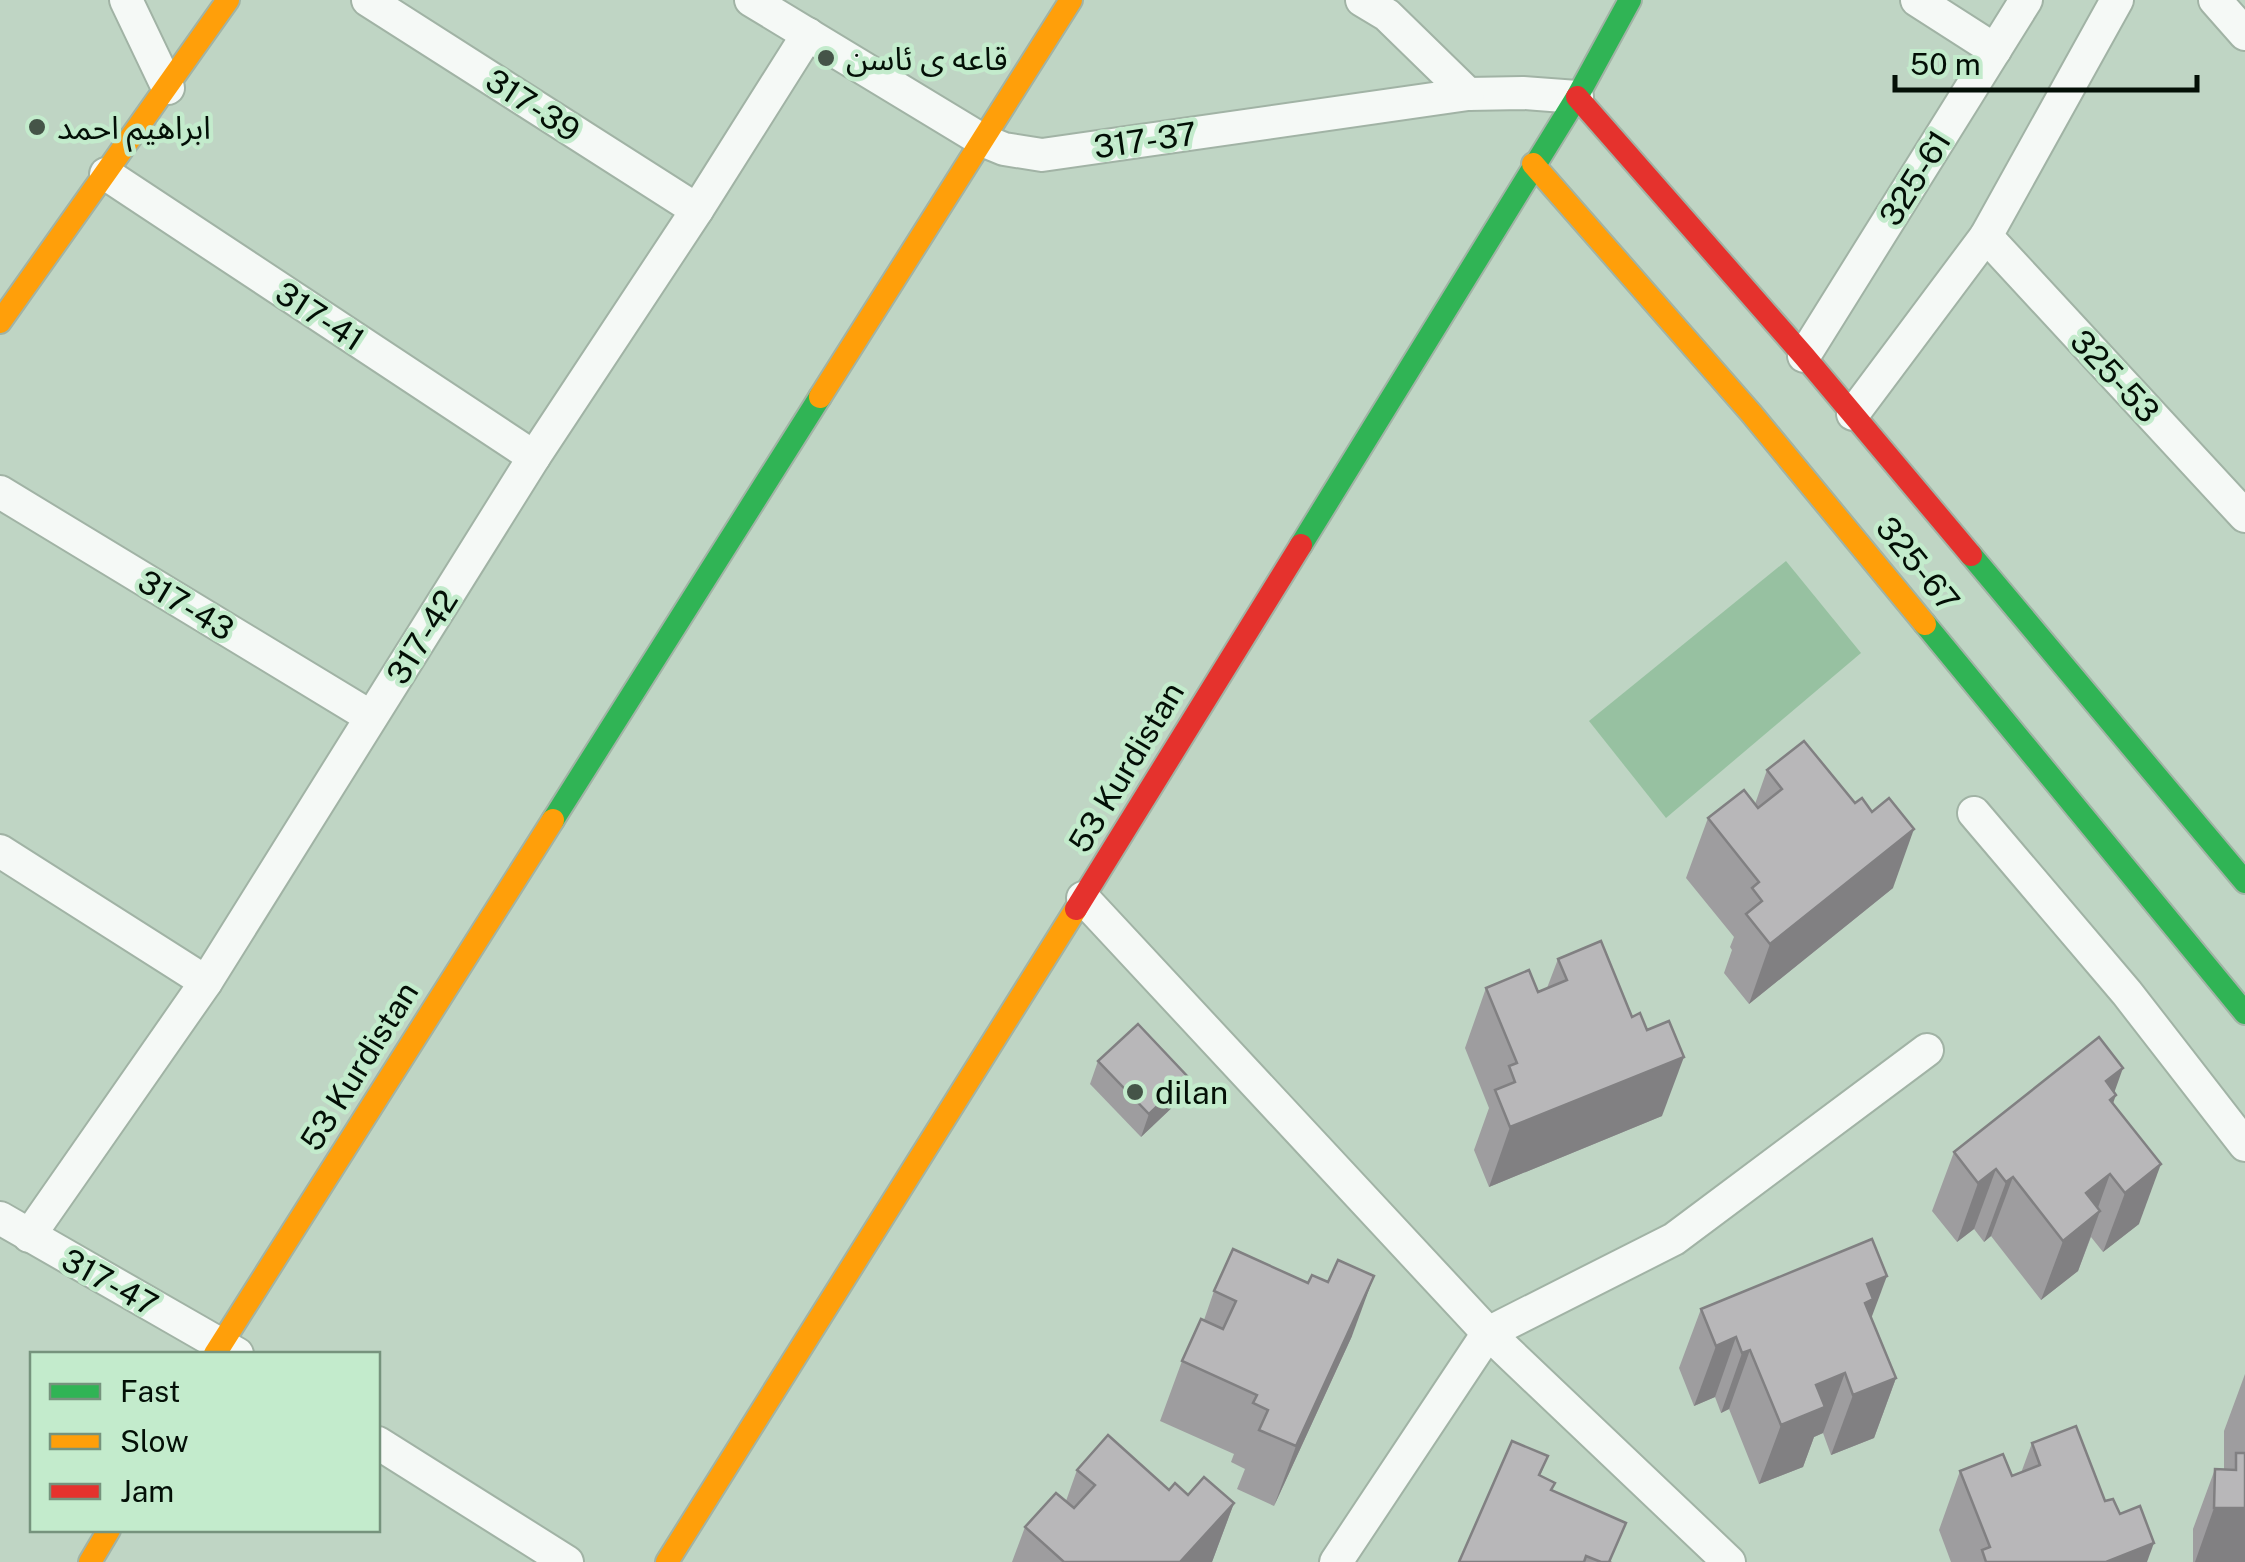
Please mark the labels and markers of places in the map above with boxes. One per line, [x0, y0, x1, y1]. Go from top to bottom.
place label: قاعه ى ئاسن [846, 40, 1008, 77]
marker: قاعه ى ئاسن [815, 47, 837, 69]
place label: ابراهيم احمد [57, 109, 211, 152]
marker: ابراهيم احمد [26, 116, 48, 138]
place label: dilan [1155, 1074, 1228, 1111]
marker: dilan [1124, 1081, 1146, 1103]

